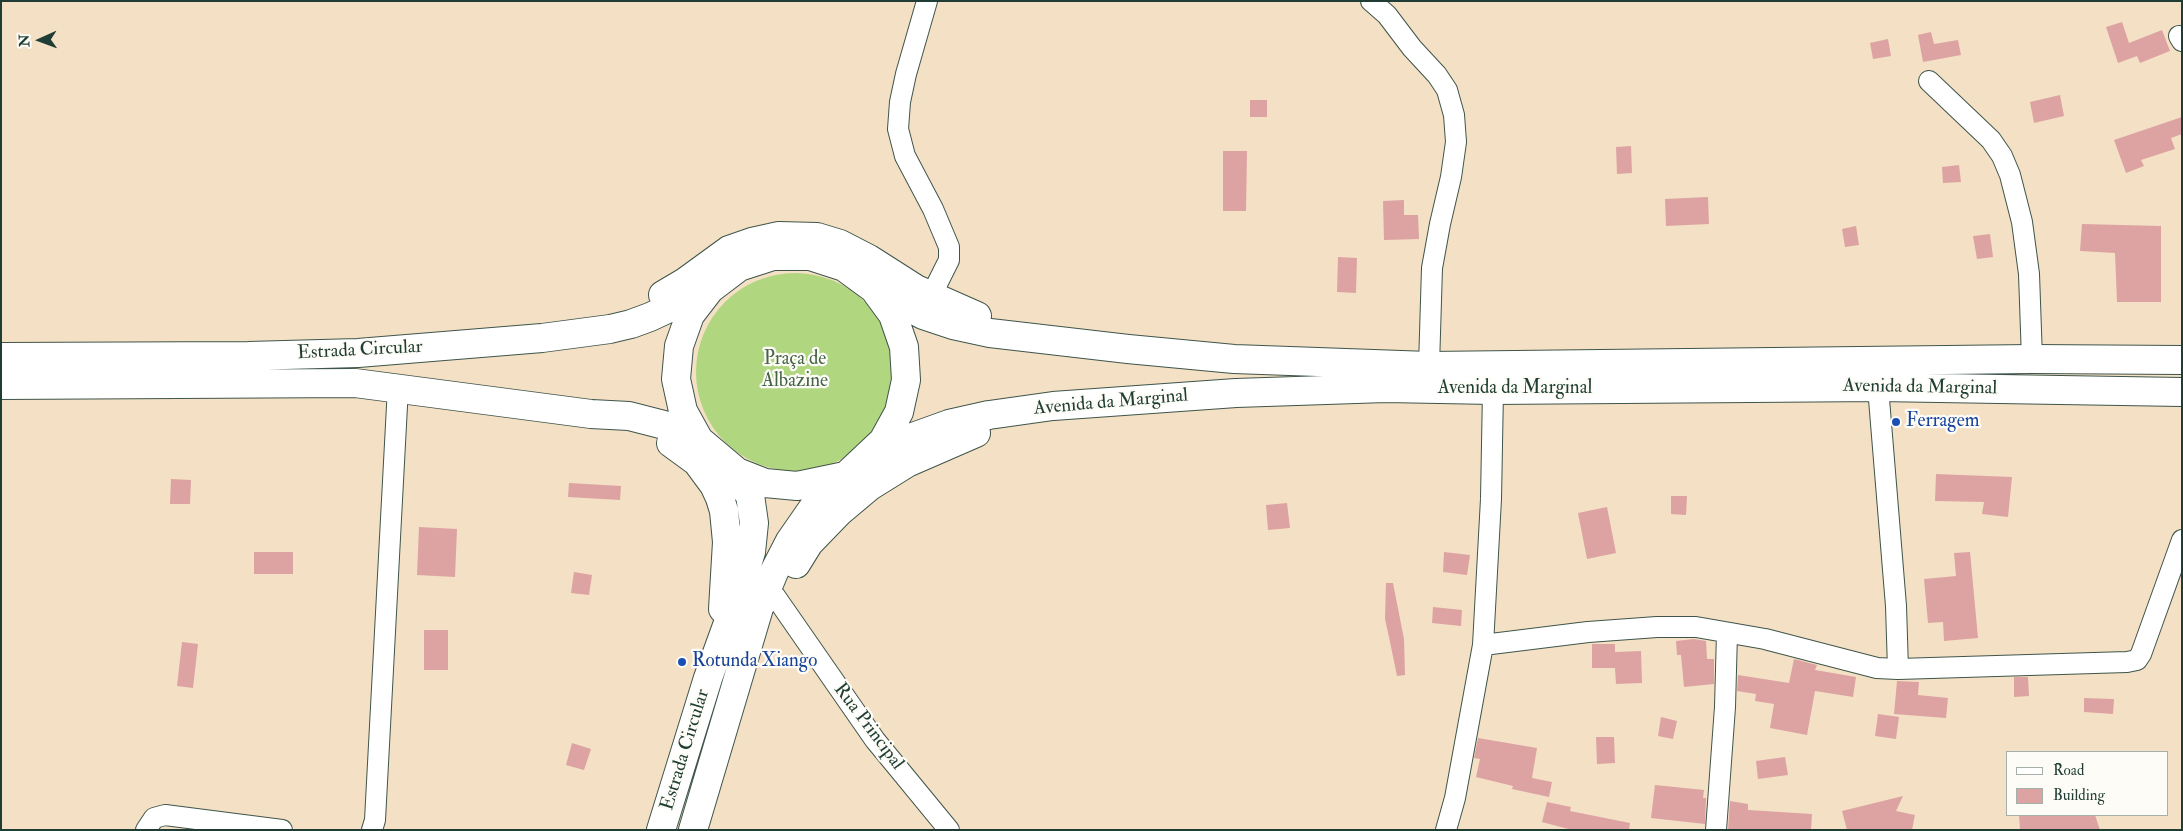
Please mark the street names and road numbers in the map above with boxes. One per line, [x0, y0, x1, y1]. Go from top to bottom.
street label: Estrada Circular [297, 336, 423, 366]
street label: Avenida da Marginal [1843, 375, 1997, 401]
street label: Avenida da Marginal [1438, 378, 1592, 400]
street label: Avenida da Marginal [1033, 385, 1189, 421]
street label: Rua Principal [828, 679, 908, 775]
street label: Estrada Circular [657, 687, 715, 813]

